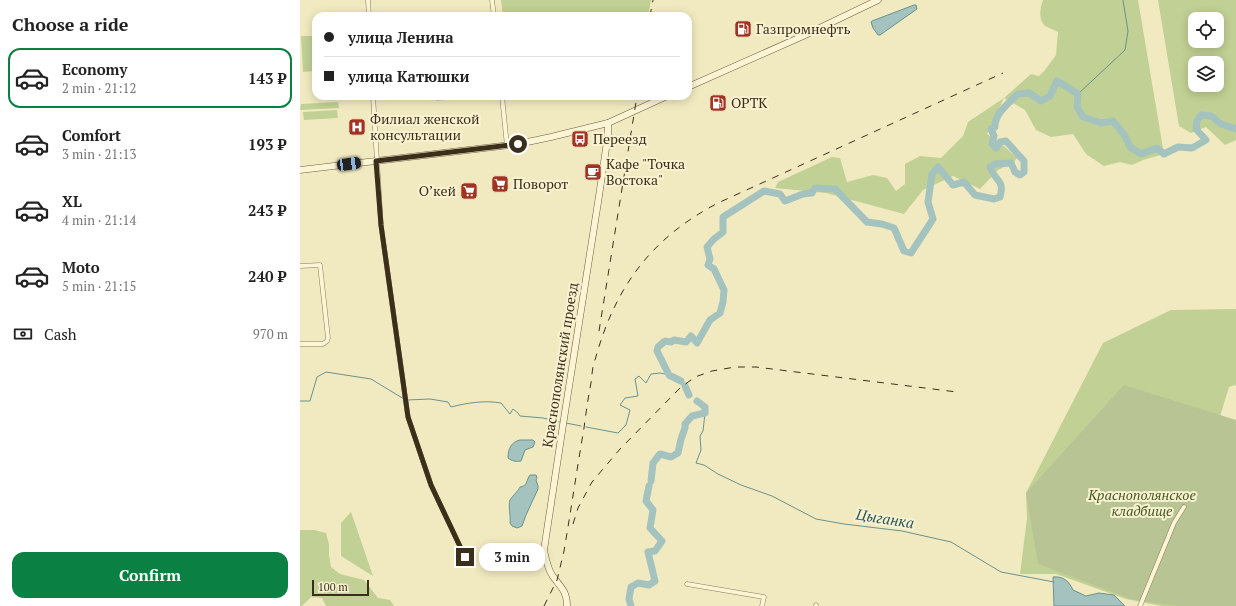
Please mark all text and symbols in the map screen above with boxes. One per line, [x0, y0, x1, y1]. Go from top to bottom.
text: Choose a ride [12, 12, 128, 36]
map controls [1188, 12, 1224, 92]
button: locate [1188, 12, 1224, 48]
fuel station icon: Газпромнефть [733, 19, 753, 39]
place label: Газпромнефть [756, 19, 851, 38]
text: улица Ленина [348, 27, 454, 47]
button: layers [1188, 56, 1224, 92]
text: Economy [62, 59, 127, 79]
icon: car [14, 60, 50, 96]
text: улица Катюшки [348, 66, 470, 86]
text: 143 ₽ [248, 68, 286, 88]
text: 2 min · 21:12 [62, 79, 136, 97]
fuel station icon: ОРТК [708, 93, 728, 113]
place label: ОРТК [731, 93, 768, 112]
place label: Филиал женской консультации [370, 109, 480, 144]
hospital icon: Филиал женской консультации [347, 117, 367, 137]
text: Comfort [62, 125, 121, 145]
icon: car [14, 126, 50, 162]
bus stop icon: Переезд [570, 129, 590, 149]
place label: Переезд [593, 129, 647, 148]
text: 193 ₽ [248, 134, 286, 154]
route start [509, 135, 527, 153]
text: 3 min · 21:13 [62, 145, 136, 163]
place label: Кафе "Точка Востока" [606, 154, 685, 189]
car [336, 156, 362, 172]
cafe icon: Кафе "Точка Востока" [583, 162, 603, 182]
supermarket icon: Поворот [490, 174, 510, 194]
place label: Поворот [513, 174, 568, 193]
place label: О’кей [419, 181, 456, 200]
supermarket icon: О’кей [459, 181, 479, 201]
text: XL [62, 191, 82, 211]
icon: car [14, 192, 50, 228]
text: 243 ₽ [248, 200, 286, 220]
text: 4 min · 21:14 [62, 211, 136, 229]
text: Moto [62, 257, 100, 277]
icon: car [14, 258, 50, 294]
text: 240 ₽ [248, 266, 286, 286]
text: 5 min · 21:15 [62, 277, 136, 295]
street label: Краснополянский проезд [537, 281, 582, 449]
icon: cash [12, 323, 34, 345]
text: Cash [44, 324, 77, 344]
text: 970 m [253, 325, 288, 343]
park label: Краснополянское кладбище [1087, 485, 1196, 520]
water label: Цыганка [854, 503, 916, 532]
callout: 3 min [479, 543, 545, 571]
route end [456, 548, 474, 566]
text: 3 min [494, 548, 530, 566]
button: Confirm [12, 552, 288, 598]
scale bar [312, 578, 369, 597]
text: 100 m [318, 580, 348, 594]

